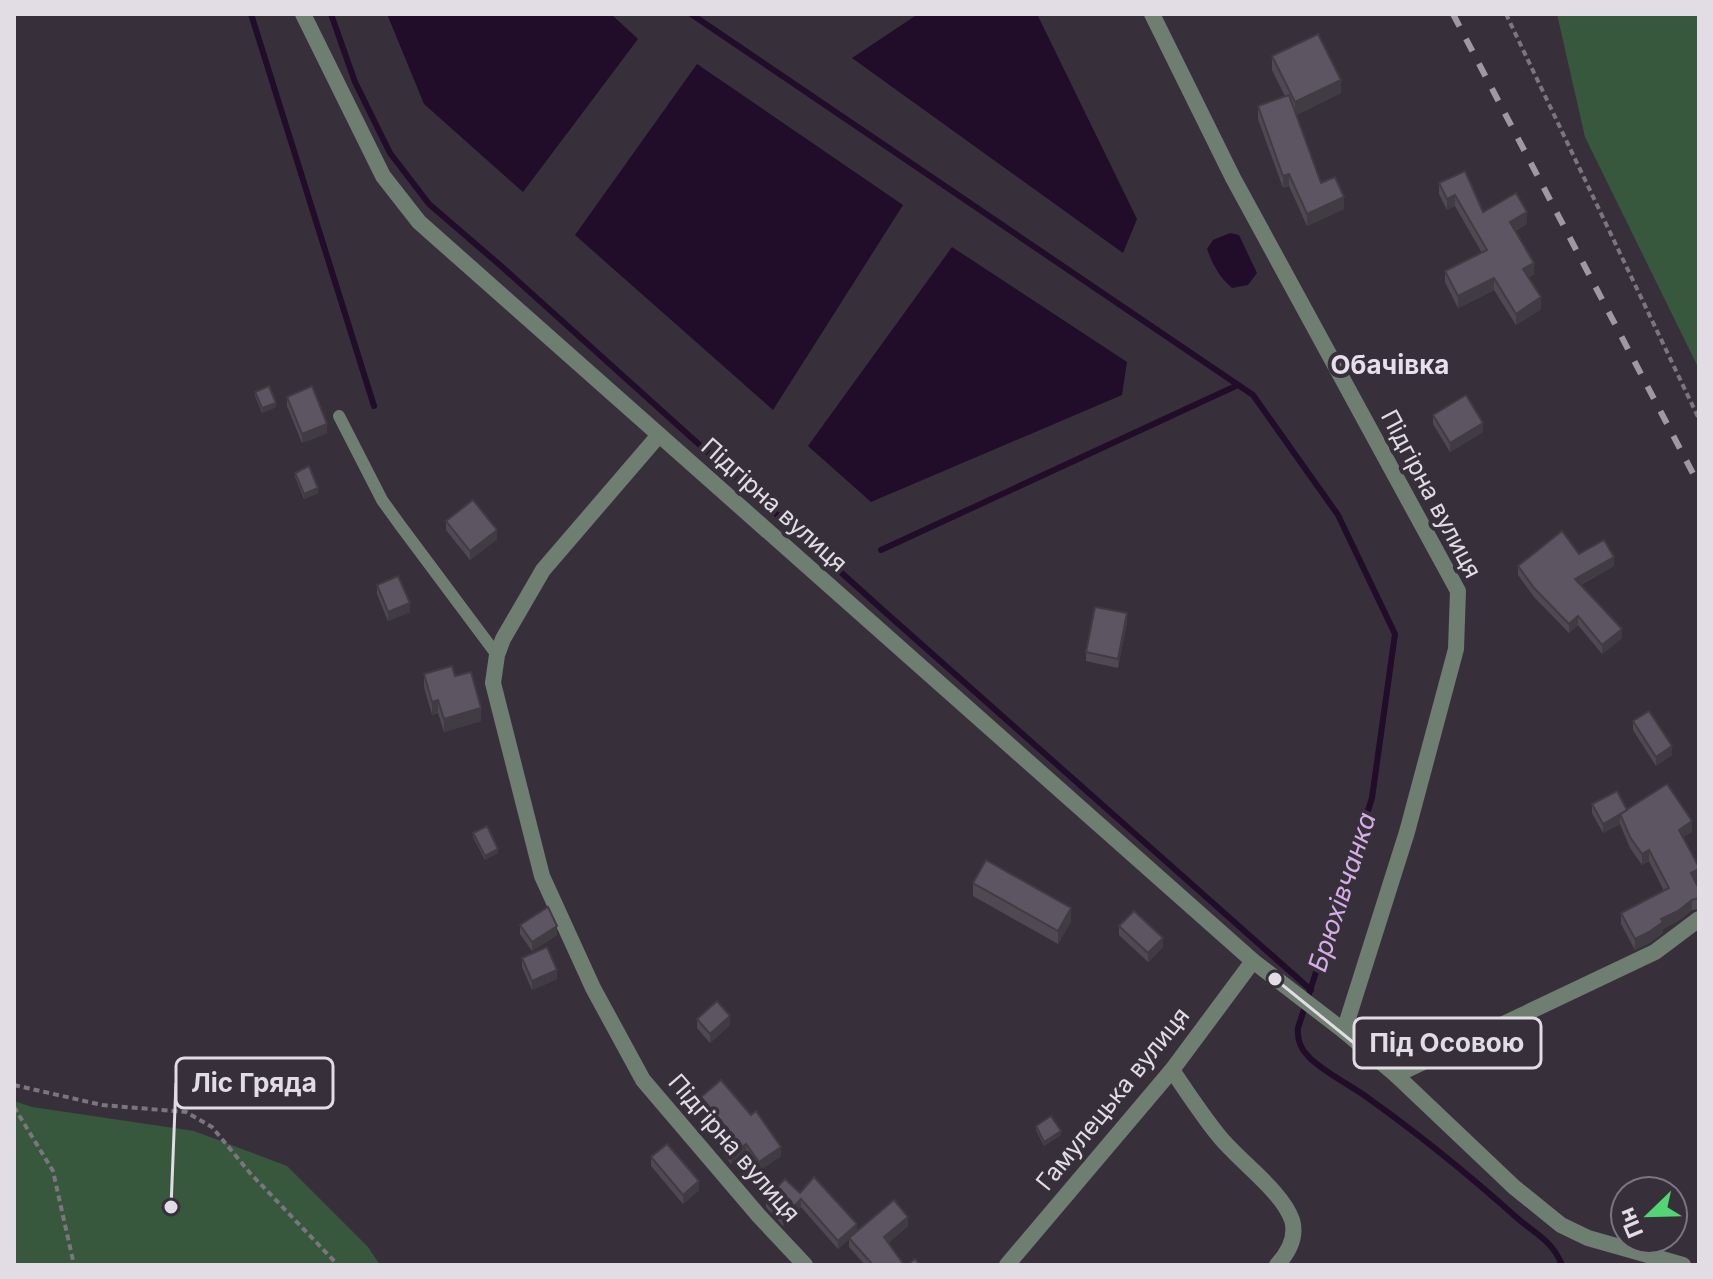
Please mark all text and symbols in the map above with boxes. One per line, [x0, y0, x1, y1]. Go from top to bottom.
district label: Обачівка [1331, 349, 1449, 380]
street label: Підгірна вулиця [1375, 405, 1488, 583]
street label: Підгірна вулиця [695, 432, 853, 578]
water label: Брюхівчанка [1301, 808, 1382, 975]
street label: Гамулецька вулиця [1030, 1001, 1195, 1196]
callout: Під Осовою [1354, 1018, 1541, 1068]
text: Під Осовою [1370, 1027, 1524, 1058]
callout: Ліс Гряда [176, 1058, 333, 1108]
text: Ліс Гряда [191, 1067, 317, 1098]
street label: Підгірна вулиця [662, 1068, 806, 1227]
north arrow [1609, 1175, 1689, 1255]
text: Пн [1613, 1204, 1648, 1242]

